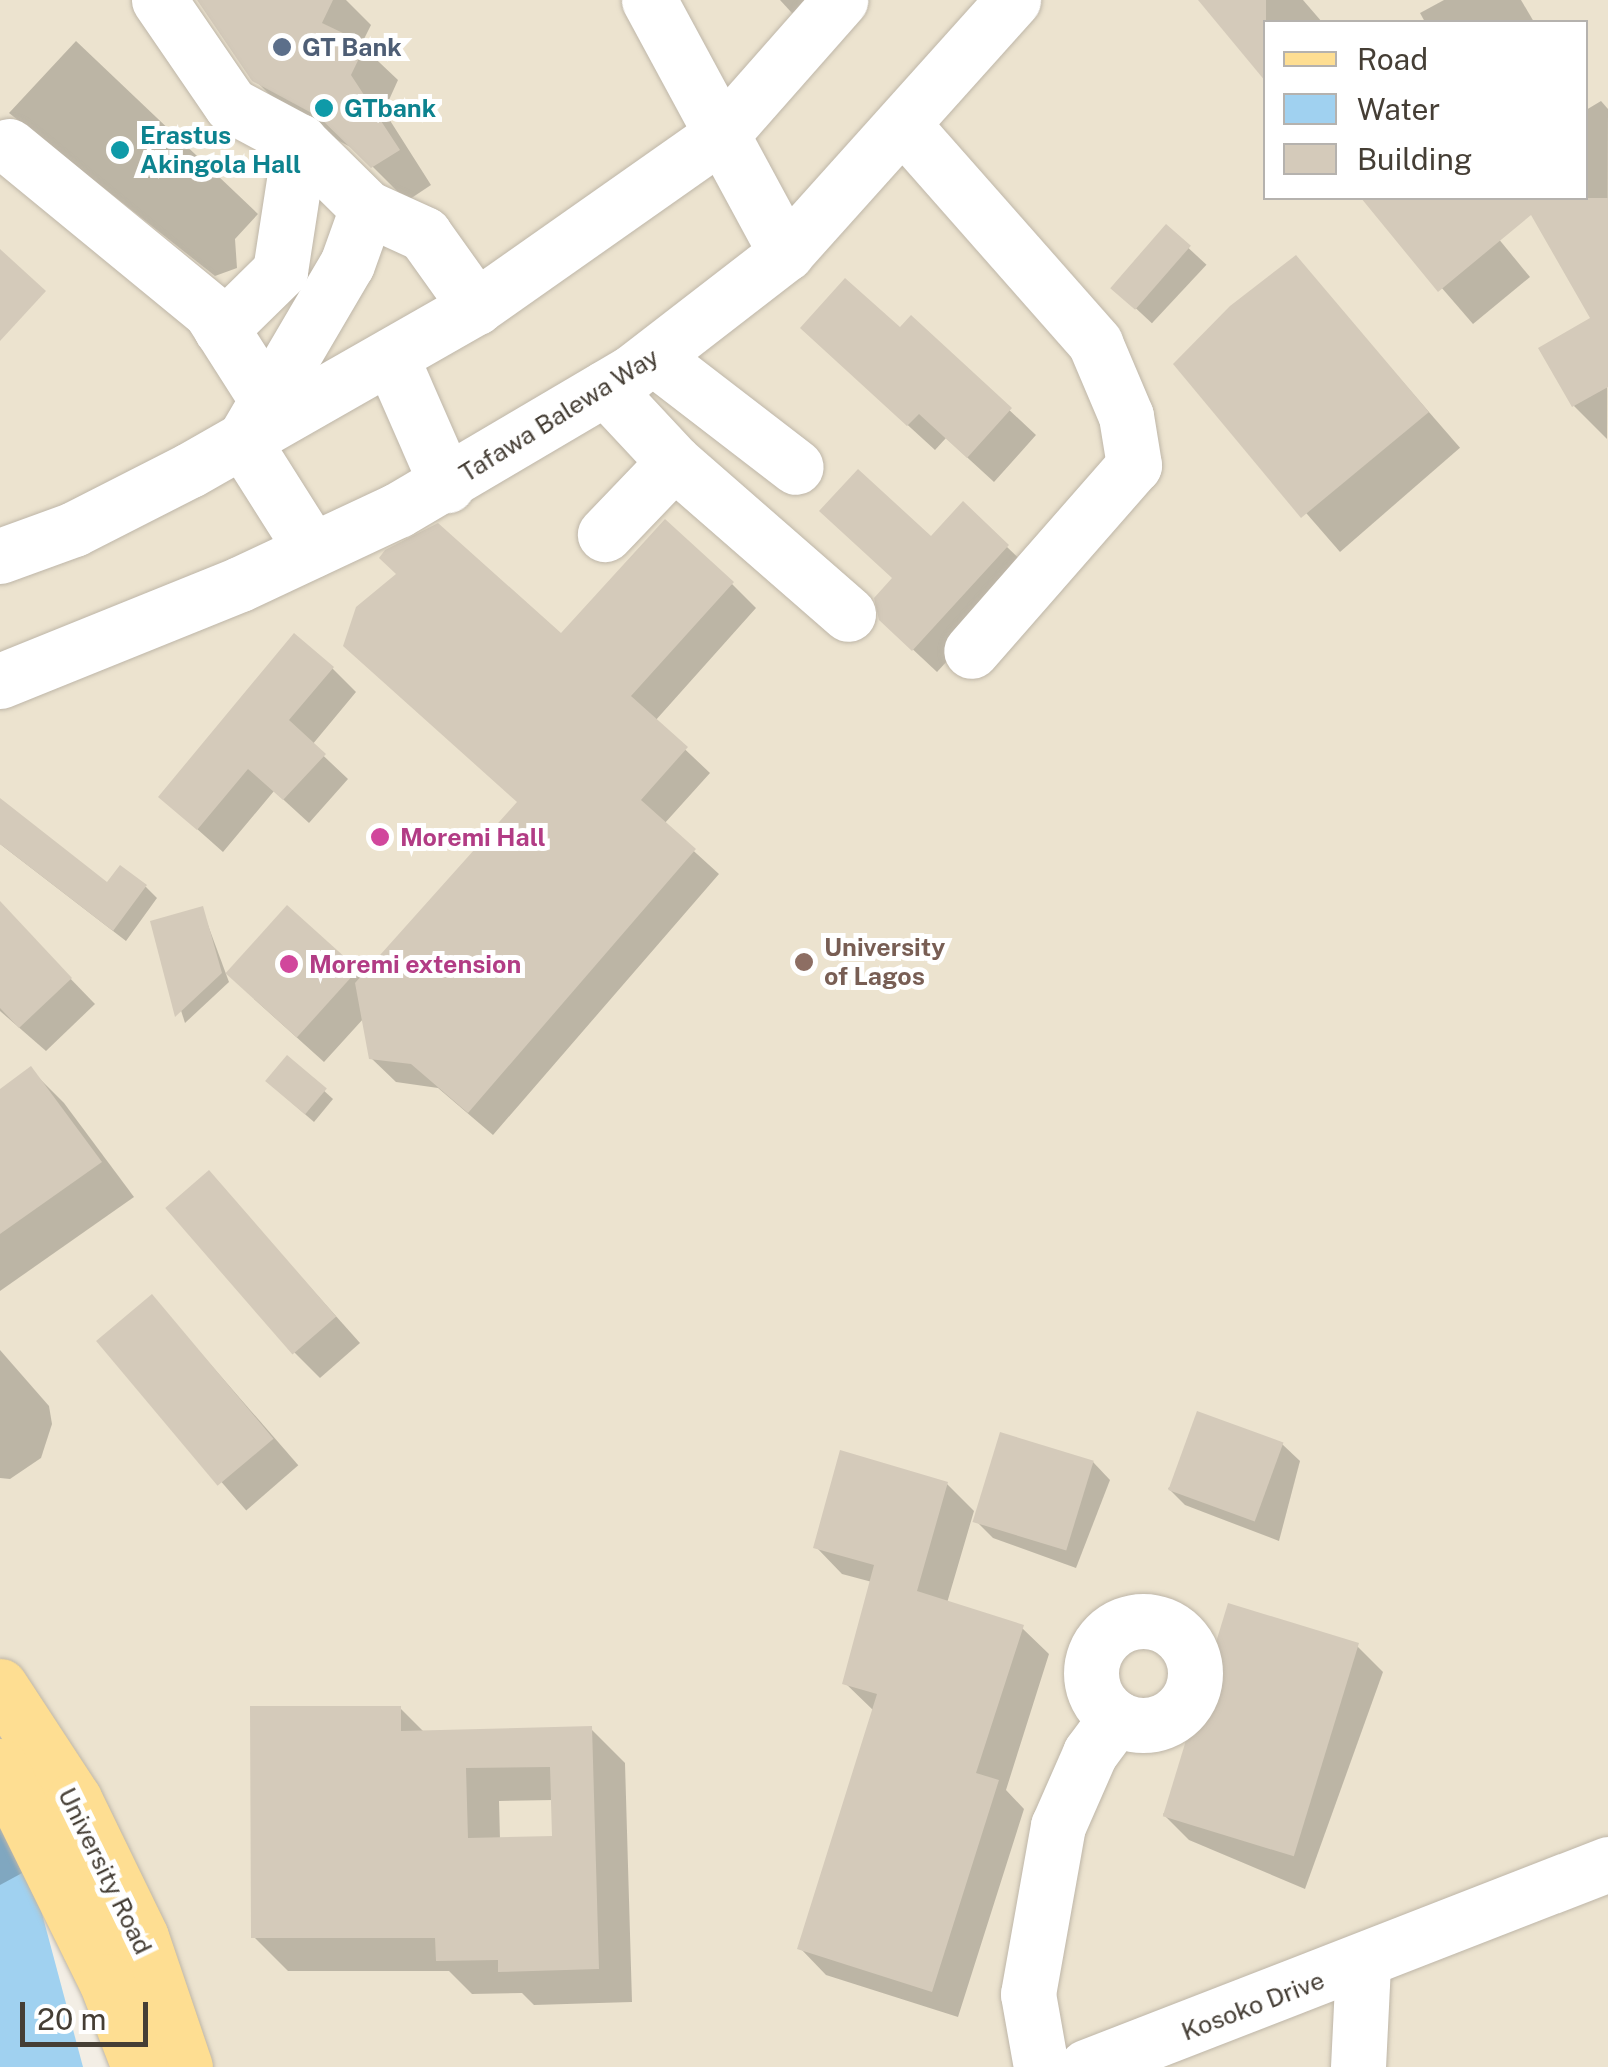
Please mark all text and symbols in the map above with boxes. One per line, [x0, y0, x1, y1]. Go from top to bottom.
legend [1263, 20, 1588, 200]
place label: GT Bank [302, 32, 402, 62]
marker: GT Bank [271, 36, 293, 58]
text: Road [1357, 41, 1428, 77]
text: Water [1357, 91, 1440, 127]
place label: GTbank [344, 93, 436, 123]
marker: GTbank [313, 97, 335, 119]
place label: Erastus Akingola Hall [140, 121, 301, 180]
marker: Erastus Akingola Hall [109, 139, 131, 161]
text: Building [1357, 141, 1472, 177]
street label: Tafawa Balewa Way [454, 341, 664, 489]
place label: Moremi Hall [400, 822, 546, 852]
marker: Moremi Hall [369, 826, 391, 848]
place label: University of Lagos [824, 933, 945, 992]
place label: Moremi extension [309, 949, 521, 979]
marker: University of Lagos [793, 951, 815, 973]
marker: Moremi extension [278, 953, 300, 975]
street label: University Road [52, 1783, 158, 1959]
street label: Kosoko Drive [1177, 1965, 1329, 2047]
scale bar [25, 1982, 152, 2044]
text: 20 m [37, 2001, 106, 2037]

